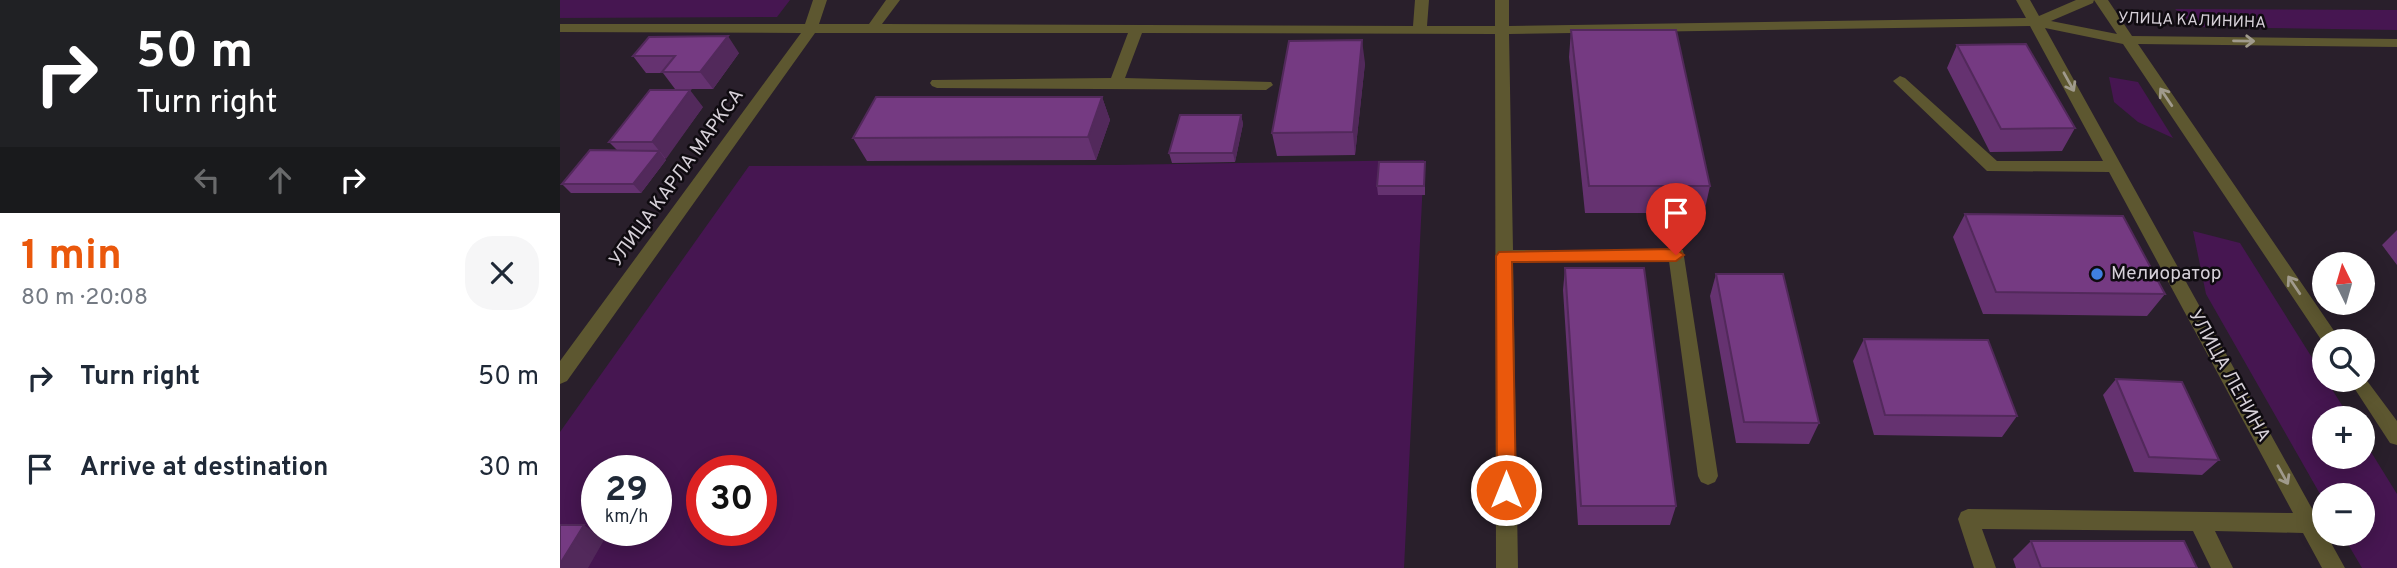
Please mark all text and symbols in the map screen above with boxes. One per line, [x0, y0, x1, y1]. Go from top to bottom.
street label: УЛИЦА КАЛИНИНА [2118, 8, 2266, 34]
text: 50 m [136, 23, 253, 85]
icon: right [21, 28, 112, 119]
one-way arrow [2233, 34, 2256, 48]
one-way arrow [2063, 71, 2076, 92]
text: Turn right [136, 84, 278, 124]
street label: УЛИЦА КАРЛА МАРКСА [604, 84, 750, 272]
one-way arrow [2159, 87, 2173, 107]
icon: left [188, 161, 226, 199]
icon: ahead [261, 161, 299, 199]
icon: right [334, 161, 372, 199]
pin [1646, 183, 1706, 255]
icon: arrive [1657, 194, 1695, 232]
text: 1 min [21, 231, 122, 284]
button: close [465, 236, 539, 310]
north arrow [2312, 252, 2375, 315]
map controls [2312, 252, 2375, 546]
place label: Мелиоратор [2111, 262, 2221, 286]
marker: Мелиоратор [2089, 266, 2105, 282]
one-way arrow [2286, 276, 2301, 295]
text: 80 m · 20:08 [21, 284, 148, 313]
street label: УЛИЦА ЛЕНИНА [2183, 305, 2275, 447]
button: search [2312, 329, 2375, 392]
icon: right [21, 359, 59, 397]
text: Turn right [80, 361, 200, 394]
text: 50 m [478, 361, 539, 394]
button: + [2312, 406, 2375, 469]
icon: arrive [21, 450, 59, 488]
text: Arrive at destination [80, 452, 328, 485]
text: 30 m [479, 452, 539, 485]
position arrow [1469, 453, 1543, 527]
speed limit sign: 30 [686, 455, 777, 546]
one-way arrow [2276, 465, 2290, 485]
text: 29 [605, 469, 648, 513]
button: − [2312, 483, 2375, 546]
text: km/h [605, 506, 648, 529]

